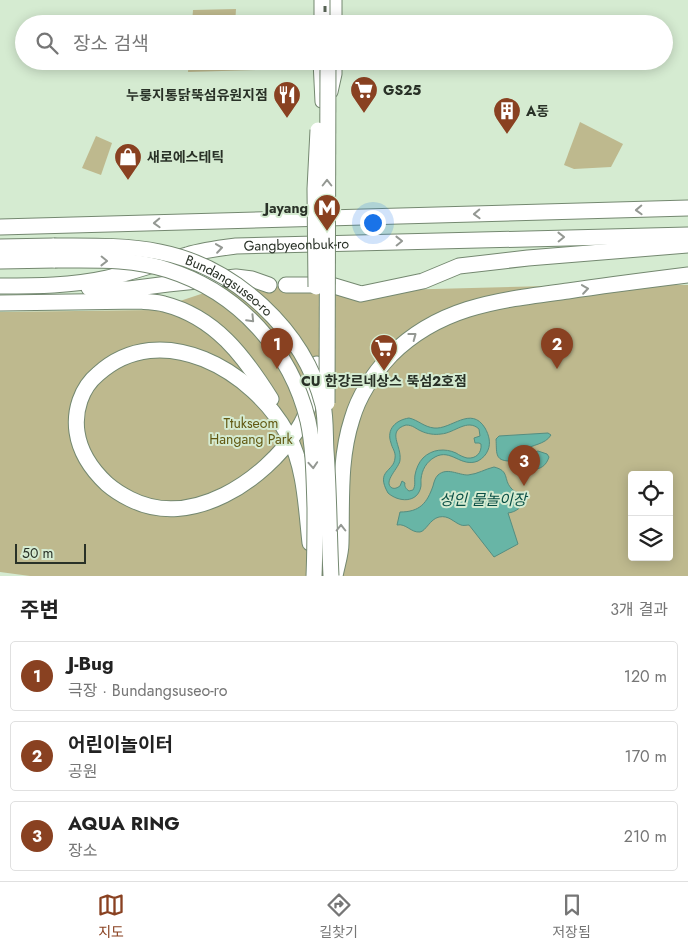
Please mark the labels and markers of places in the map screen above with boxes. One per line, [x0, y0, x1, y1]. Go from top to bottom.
supermarket icon: GS25 [349, 75, 379, 114]
restaurant icon: 누룽지통닭뚝섬유원지점 [272, 80, 302, 119]
place label: GS25 [383, 80, 421, 100]
place label: 누룽지통닭뚝섬유원지점 [126, 85, 268, 105]
building icon: A동 [492, 96, 522, 135]
place label: A동 [525, 101, 549, 121]
shop icon: 새로에스테틱 [113, 142, 143, 181]
place label: 새로에스테틱 [147, 147, 224, 167]
metro station icon: Jayang [312, 193, 342, 232]
place label: Jayang [261, 198, 308, 218]
pin: 1 [261, 328, 293, 369]
pin: 2 [541, 328, 573, 369]
supermarket icon: CU 한강르네상스 뚝섬2호점 [369, 333, 399, 372]
place label: CU 한강르네상스 뚝섬2호점 [301, 371, 467, 391]
pin: 3 [508, 445, 540, 486]

